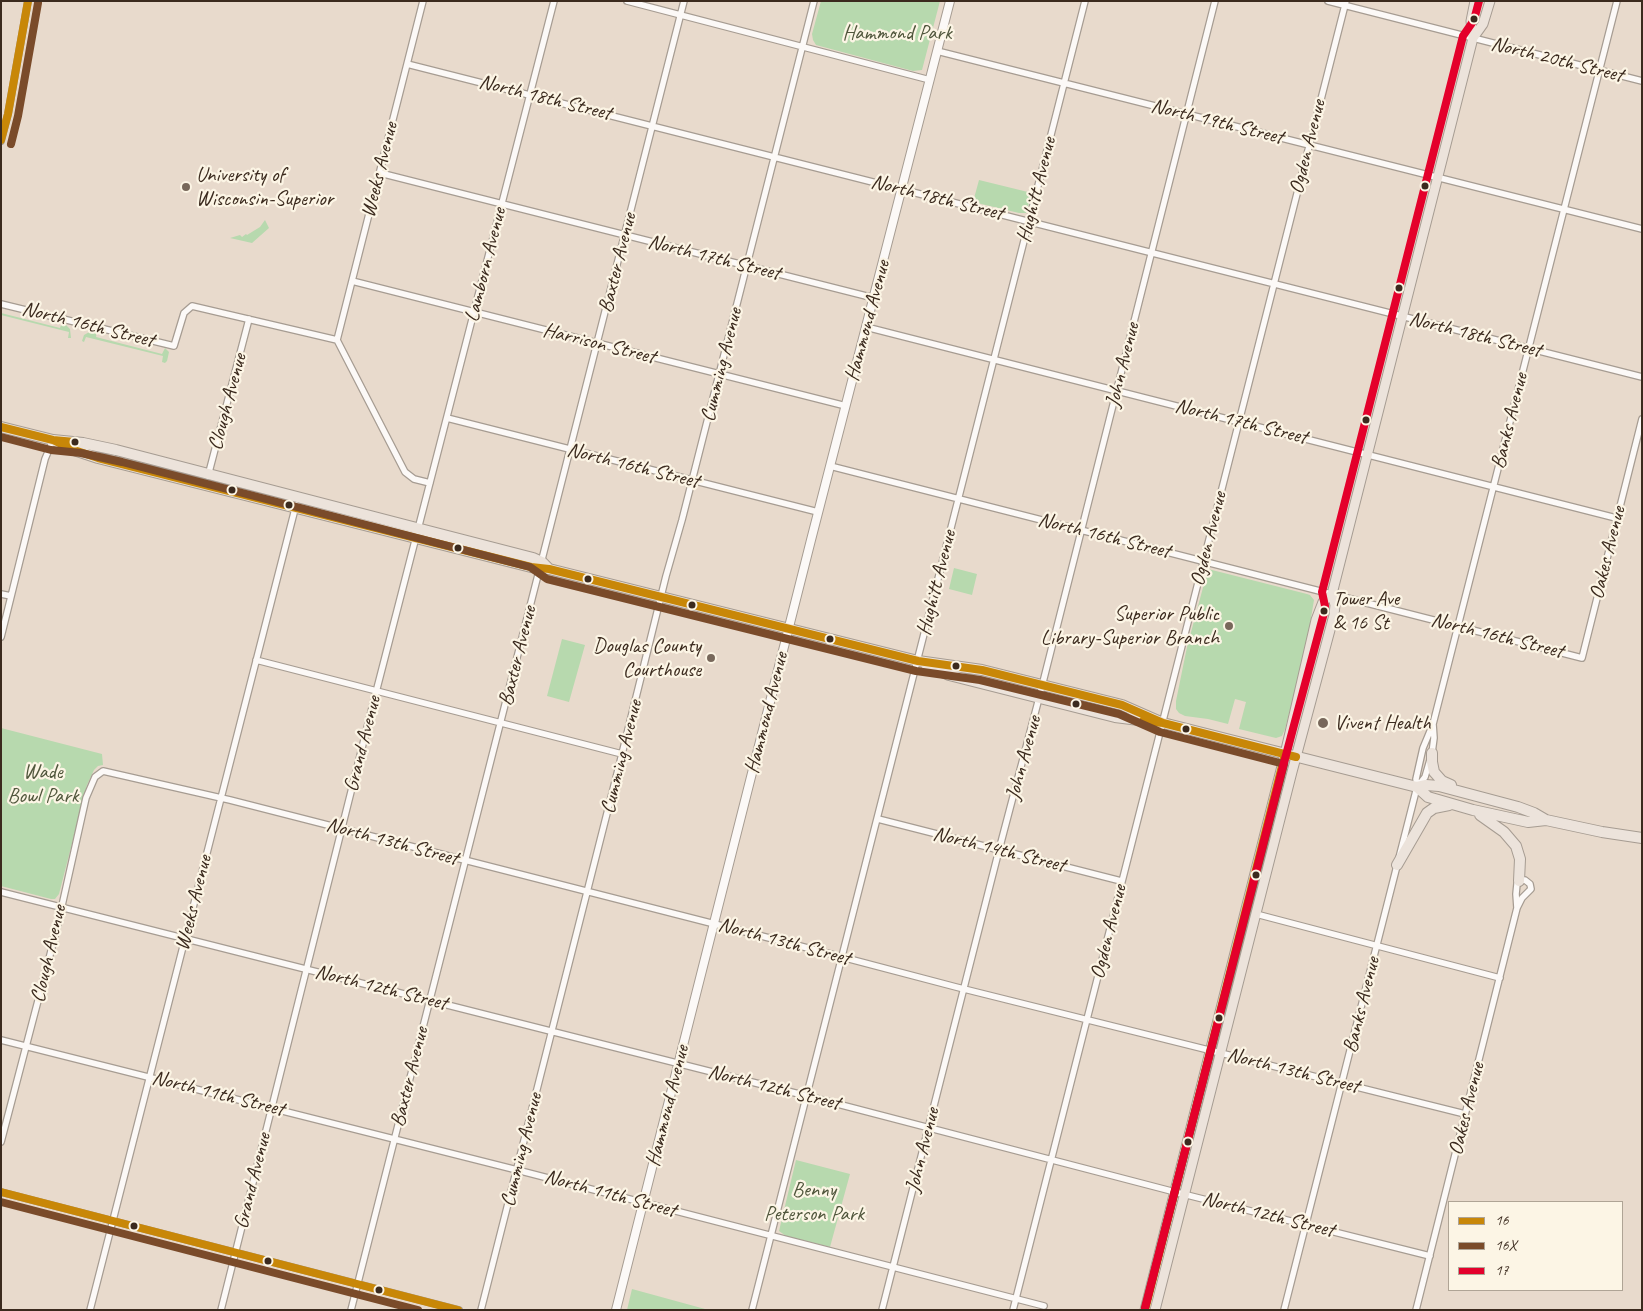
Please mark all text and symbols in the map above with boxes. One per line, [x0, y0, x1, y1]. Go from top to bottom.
unlabelled marker [1469, 14, 1479, 24]
park label: Hammond Park [842, 20, 952, 46]
street label: North 20th Street [1488, 31, 1626, 89]
street label: North 18th Street [476, 69, 614, 127]
street label: North 19th Street [1148, 93, 1286, 151]
street label: Ogden Avenue [1284, 97, 1332, 197]
street label: Weeks Avenue [356, 120, 404, 220]
street label: Hughitt Avenue [1012, 135, 1062, 245]
place label: University of Wisconsin-Superior [196, 162, 333, 212]
street label: North 18th Street [868, 169, 1006, 227]
marker: University of Wisconsin-Superior [180, 181, 192, 193]
unlabelled marker [1420, 181, 1430, 191]
street label: Lamborn Avenue [460, 205, 512, 325]
street label: Baxter Avenue [593, 210, 643, 316]
street label: North 17th Street [645, 229, 783, 287]
street label: Hammond Avenue [840, 258, 896, 384]
unlabelled marker [1394, 283, 1404, 293]
street label: North 16th Street [19, 296, 157, 354]
street label: Cumming Avenue [696, 306, 748, 424]
street label: North 18th Street [1406, 306, 1544, 364]
street label: Harrison Street [540, 318, 658, 370]
street label: John Avenue [1100, 320, 1146, 410]
street label: Clough Avenue [203, 351, 253, 453]
street label: Banks Avenue [1486, 371, 1534, 471]
street label: North 17th Street [1172, 393, 1310, 451]
unlabelled marker [1361, 415, 1371, 425]
unlabelled marker [70, 437, 80, 447]
street label: North 16th Street [564, 437, 702, 495]
unlabelled marker [227, 485, 237, 495]
street label: Ogden Avenue [1185, 489, 1233, 589]
unlabelled marker [284, 500, 294, 510]
street label: Oakes Avenue [1584, 504, 1632, 602]
street label: North 16th Street [1035, 507, 1173, 565]
street label: Hughitt Avenue [912, 528, 962, 638]
unlabelled marker [453, 543, 463, 553]
unlabelled marker [583, 574, 593, 584]
place label: Tower Ave & 16 St [1333, 588, 1399, 635]
unlabelled marker [687, 600, 697, 610]
place label: Superior Public Library-Superior Branch [1041, 601, 1219, 651]
street label: Baxter Avenue [493, 603, 543, 709]
marker: Tower Ave & 16 St [1319, 606, 1329, 616]
street label: North 16th Street [1428, 607, 1566, 665]
marker: Superior Public Library-Superior Branch [1223, 620, 1235, 632]
place label: Douglas County Courthouse [593, 633, 701, 683]
unlabelled marker [825, 634, 835, 644]
street label: Hammond Avenue [740, 650, 794, 776]
marker: Douglas County Courthouse [705, 652, 717, 664]
unlabelled marker [951, 661, 961, 671]
street label: Grand Avenue [339, 693, 387, 795]
street label: Cumming Avenue [596, 698, 648, 816]
unlabelled marker [1071, 699, 1081, 709]
place label: Vivent Health [1334, 710, 1431, 736]
street label: John Avenue [1001, 713, 1047, 803]
marker: Vivent Health [1316, 716, 1330, 730]
unlabelled marker [1181, 724, 1191, 734]
park label: Wade Bowl Park [8, 759, 78, 809]
street label: North 13th Street [323, 812, 461, 872]
street label: North 14th Street [930, 821, 1068, 879]
street label: Weeks Avenue [170, 853, 218, 953]
unlabelled marker [1251, 870, 1261, 880]
street label: Ogden Avenue [1085, 882, 1133, 982]
street label: Clough Avenue [26, 903, 72, 1005]
street label: North 13th Street [715, 912, 853, 972]
street label: Banks Avenue [1338, 955, 1386, 1055]
street label: North 12th Street [312, 959, 450, 1017]
unlabelled marker [1214, 1013, 1224, 1023]
street label: Baxter Avenue [385, 1024, 435, 1130]
street label: North 13th Street [1224, 1042, 1362, 1100]
street label: Hammond Avenue [641, 1043, 695, 1169]
street label: North 12th Street [705, 1059, 843, 1117]
street label: Oakes Avenue [1443, 1060, 1491, 1158]
street label: North 11th Street [149, 1065, 287, 1123]
street label: Cumming Avenue [496, 1091, 548, 1209]
street label: John Avenue [900, 1105, 946, 1195]
street label: Grand Avenue [229, 1130, 277, 1232]
unlabelled marker [1183, 1137, 1193, 1147]
street label: North 11th Street [541, 1164, 679, 1224]
park label: Benny Peterson Park [764, 1177, 864, 1227]
street label: North 12th Street [1199, 1186, 1337, 1244]
legend [1448, 1201, 1623, 1291]
text: 16 [1495, 1211, 1509, 1230]
unlabelled marker [129, 1221, 139, 1231]
text: 16X [1495, 1236, 1516, 1255]
unlabelled marker [263, 1256, 273, 1266]
text: 17 [1495, 1261, 1509, 1280]
unlabelled marker [374, 1285, 384, 1295]

